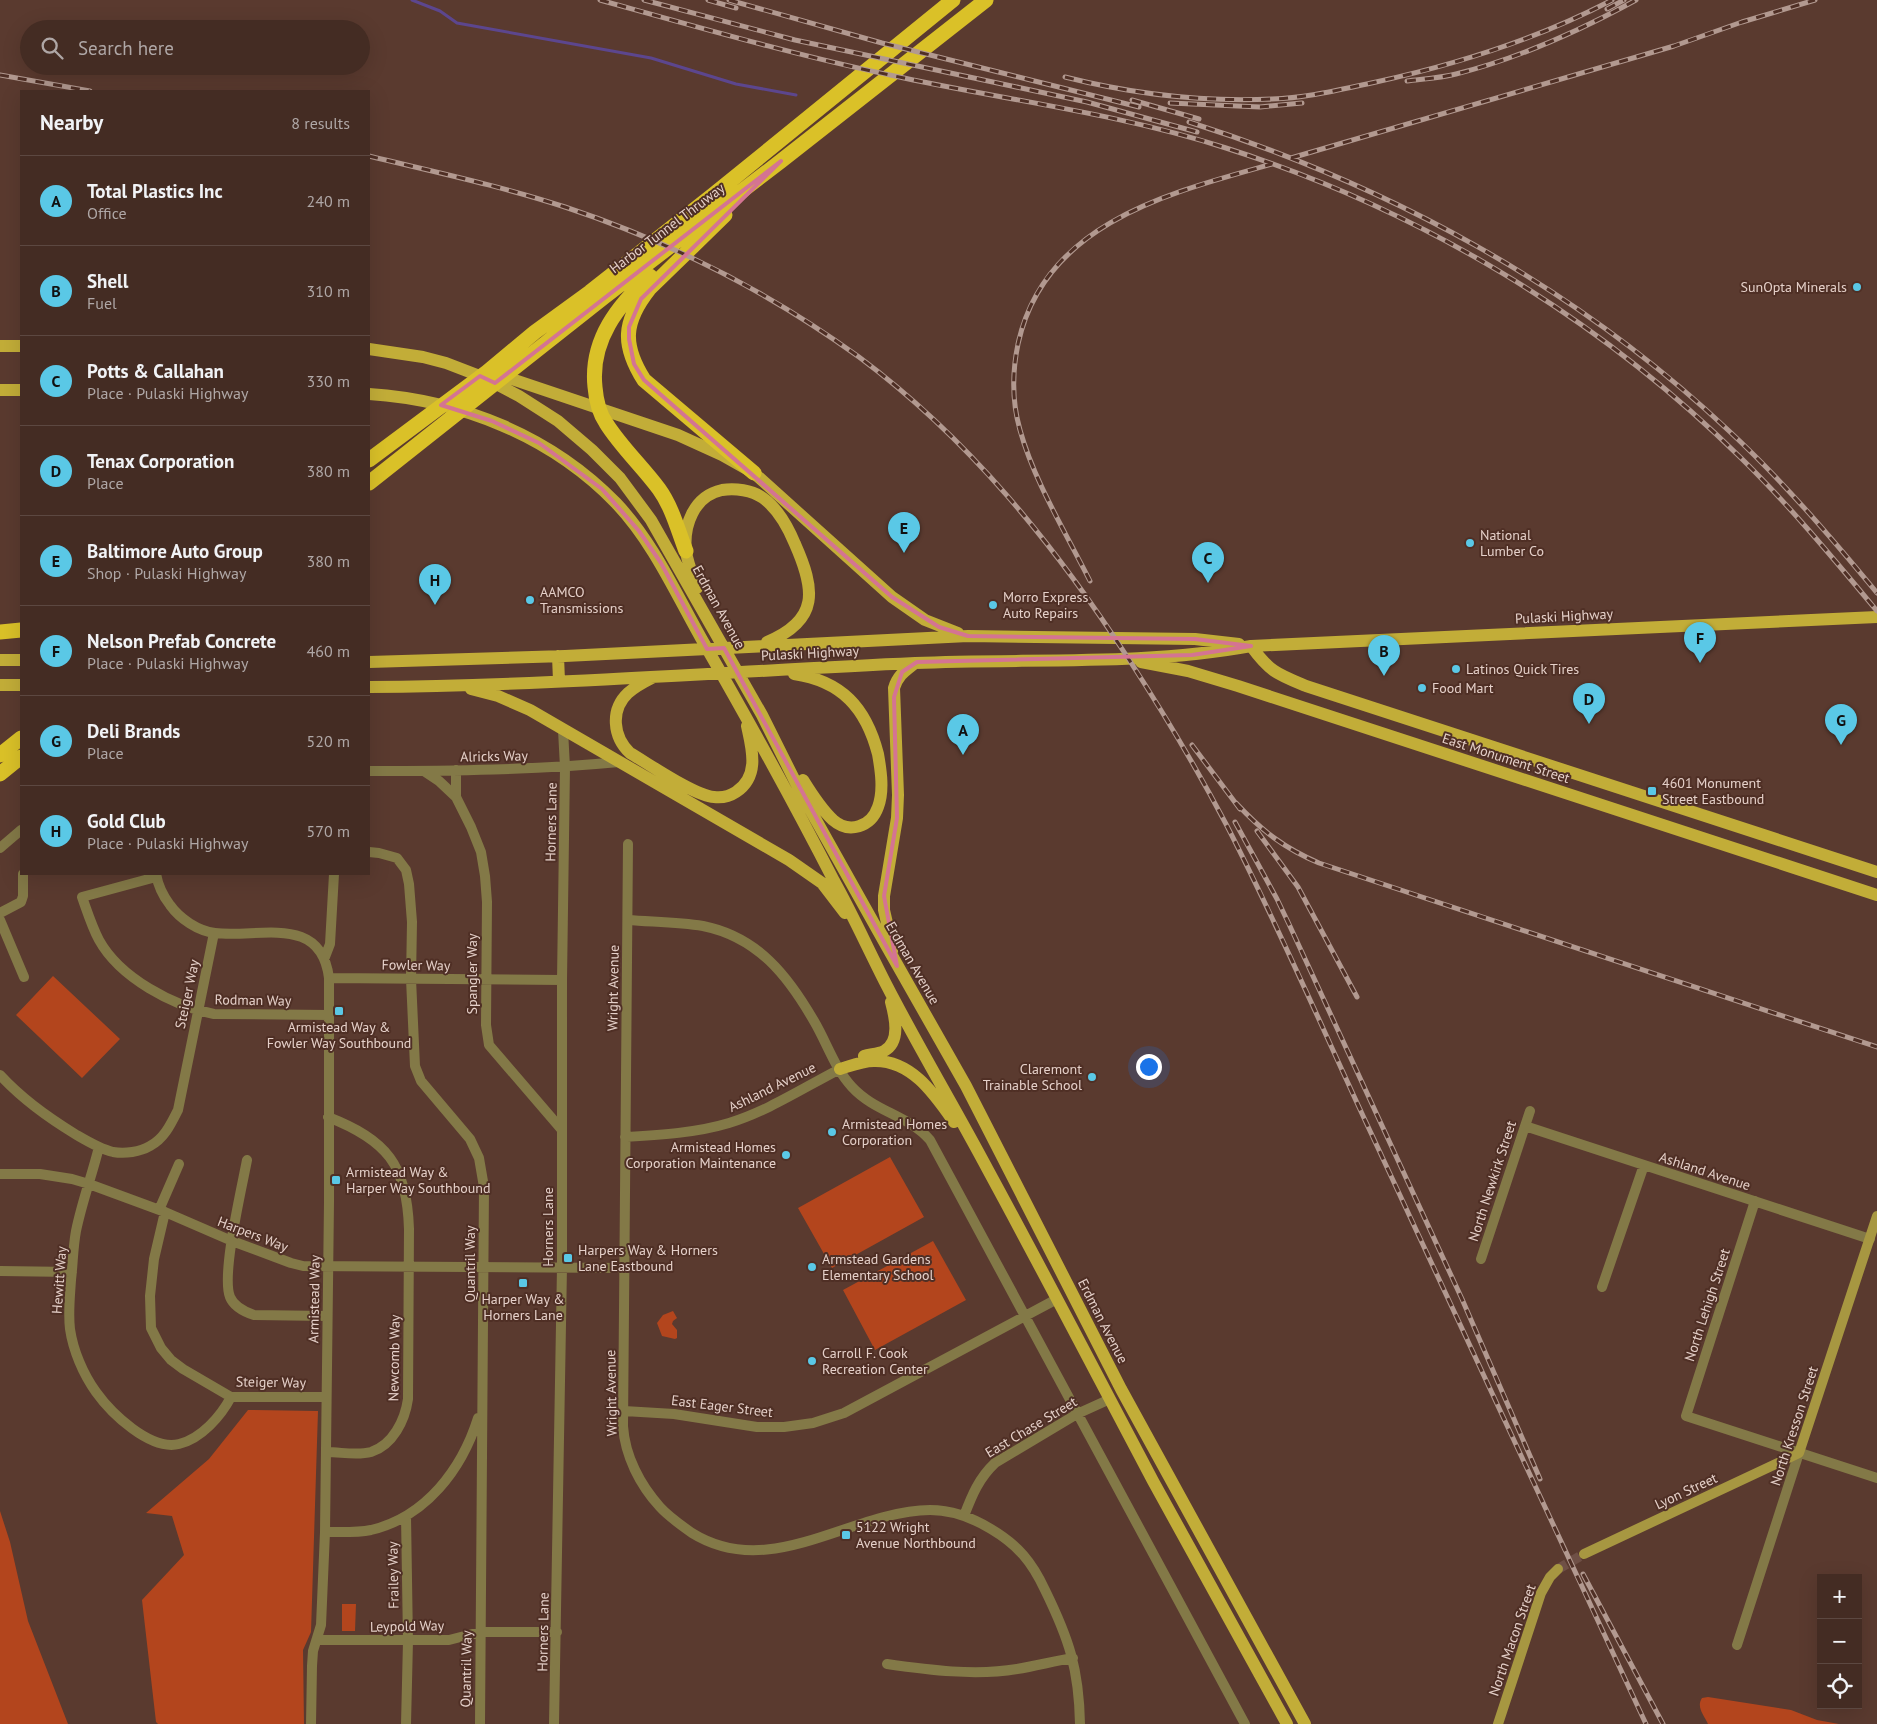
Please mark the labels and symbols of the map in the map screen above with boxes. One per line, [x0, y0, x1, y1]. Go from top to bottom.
street label: Harbor Tunnel Thruway [606, 179, 728, 277]
place label: SunOpta Minerals [1741, 278, 1847, 296]
marker: SunOpta Minerals [1851, 281, 1863, 293]
pin: E [888, 512, 920, 553]
place label: National Lumber Co [1480, 526, 1544, 560]
marker: National Lumber Co [1464, 537, 1476, 549]
pin: C [1192, 542, 1224, 583]
street label: Erdman Avenue [689, 562, 749, 652]
pin: H [419, 564, 451, 605]
place label: AAMCO Transmissions [540, 583, 623, 617]
place label: Morro Express Auto Repairs [1003, 588, 1088, 622]
marker: AAMCO Transmissions [524, 594, 536, 606]
marker: Morro Express Auto Repairs [987, 599, 999, 611]
street label: Pulaski Highway [1515, 604, 1614, 628]
pin: F [1684, 622, 1716, 663]
pin: B [1368, 635, 1400, 676]
street label: Pulaski Highway [761, 641, 860, 665]
place label: Latinos Quick Tires [1466, 660, 1579, 678]
marker: Latinos Quick Tires [1450, 663, 1462, 675]
place label: Food Mart [1432, 679, 1494, 697]
marker: Food Mart [1416, 682, 1428, 694]
pin: D [1573, 683, 1605, 724]
pin: G [1825, 704, 1857, 745]
pin: A [947, 714, 979, 755]
street label: East Monument Street [1440, 729, 1572, 787]
street label: Alricks Way [460, 746, 528, 766]
place label: 4601 Monument Street Eastbound [1662, 774, 1764, 808]
street label: Horners Lane [541, 782, 561, 862]
marker: 4601 Monument Street Eastbound [1646, 785, 1658, 797]
street label: Erdman Avenue [882, 918, 944, 1008]
street label: Spangler Way [463, 933, 481, 1015]
street label: Wright Avenue [603, 945, 623, 1031]
street label: Fowler Way [381, 955, 451, 975]
street label: Steiger Way [171, 957, 203, 1030]
street label: Rodman Way [215, 990, 292, 1010]
marker: Armistead Way & Fowler Way Southbound [333, 1005, 345, 1017]
place label: Armistead Way & Fowler Way Southbound [267, 1018, 411, 1052]
your location [1136, 1054, 1162, 1080]
street label: Ashland Avenue [725, 1058, 819, 1116]
place label: Claremont Trainable School [983, 1060, 1082, 1094]
marker: Claremont Trainable School [1086, 1071, 1098, 1083]
place label: Armistead Homes Corporation [842, 1115, 947, 1149]
street label: North Newkirk Street [1464, 1118, 1520, 1244]
marker: Armistead Homes Corporation [826, 1126, 838, 1138]
place label: Armistead Homes Corporation Maintenance [626, 1138, 776, 1172]
street label: Ashland Avenue [1657, 1148, 1753, 1194]
marker: Armistead Homes Corporation Maintenance [780, 1149, 792, 1161]
place label: Armistead Way & Harper Way Southbound [346, 1163, 490, 1197]
marker: Armistead Way & Harper Way Southbound [330, 1174, 342, 1186]
street label: Horners Lane [539, 1187, 557, 1267]
street label: Harpers Way [215, 1212, 291, 1256]
street label: Quantril Way [461, 1225, 479, 1303]
place label: Harpers Way & Horners Lane Eastbound [578, 1241, 718, 1275]
street label: Hewitt Way [48, 1245, 70, 1314]
street label: North Lehigh Street [1680, 1246, 1734, 1364]
place label: Armstead Gardens Elementary School [822, 1250, 934, 1284]
marker: Harpers Way & Horners Lane Eastbound [562, 1252, 574, 1264]
street label: Armistead Way [304, 1254, 324, 1343]
marker: Armstead Gardens Elementary School [806, 1261, 818, 1273]
street label: Erdman Avenue [1074, 1276, 1132, 1366]
marker: Harper Way & Horners Lane [517, 1277, 529, 1289]
place label: Harper Way & Horners Lane [481, 1290, 565, 1324]
street label: Newcomb Way [384, 1314, 404, 1402]
place label: Carroll F. Cook Recreation Center [822, 1344, 928, 1378]
street label: Wright Avenue [601, 1350, 621, 1436]
marker: Carroll F. Cook Recreation Center [806, 1355, 818, 1367]
street label: North Kresson Street [1766, 1364, 1822, 1488]
street label: Steiger Way [236, 1372, 307, 1392]
street label: East Eager Street [670, 1391, 774, 1421]
street label: East Chase Street [982, 1392, 1080, 1461]
street label: Lyon Street [1652, 1469, 1720, 1513]
place label: 5122 Wright Avenue Northbound [856, 1518, 976, 1552]
marker: 5122 Wright Avenue Northbound [840, 1529, 852, 1541]
street label: Frailey Way [383, 1541, 403, 1609]
street label: North Macon Street [1484, 1582, 1540, 1698]
street label: Horners Lane [533, 1592, 553, 1672]
street label: Leypold Way [370, 1616, 445, 1636]
street label: Quantril Way [456, 1630, 476, 1708]

